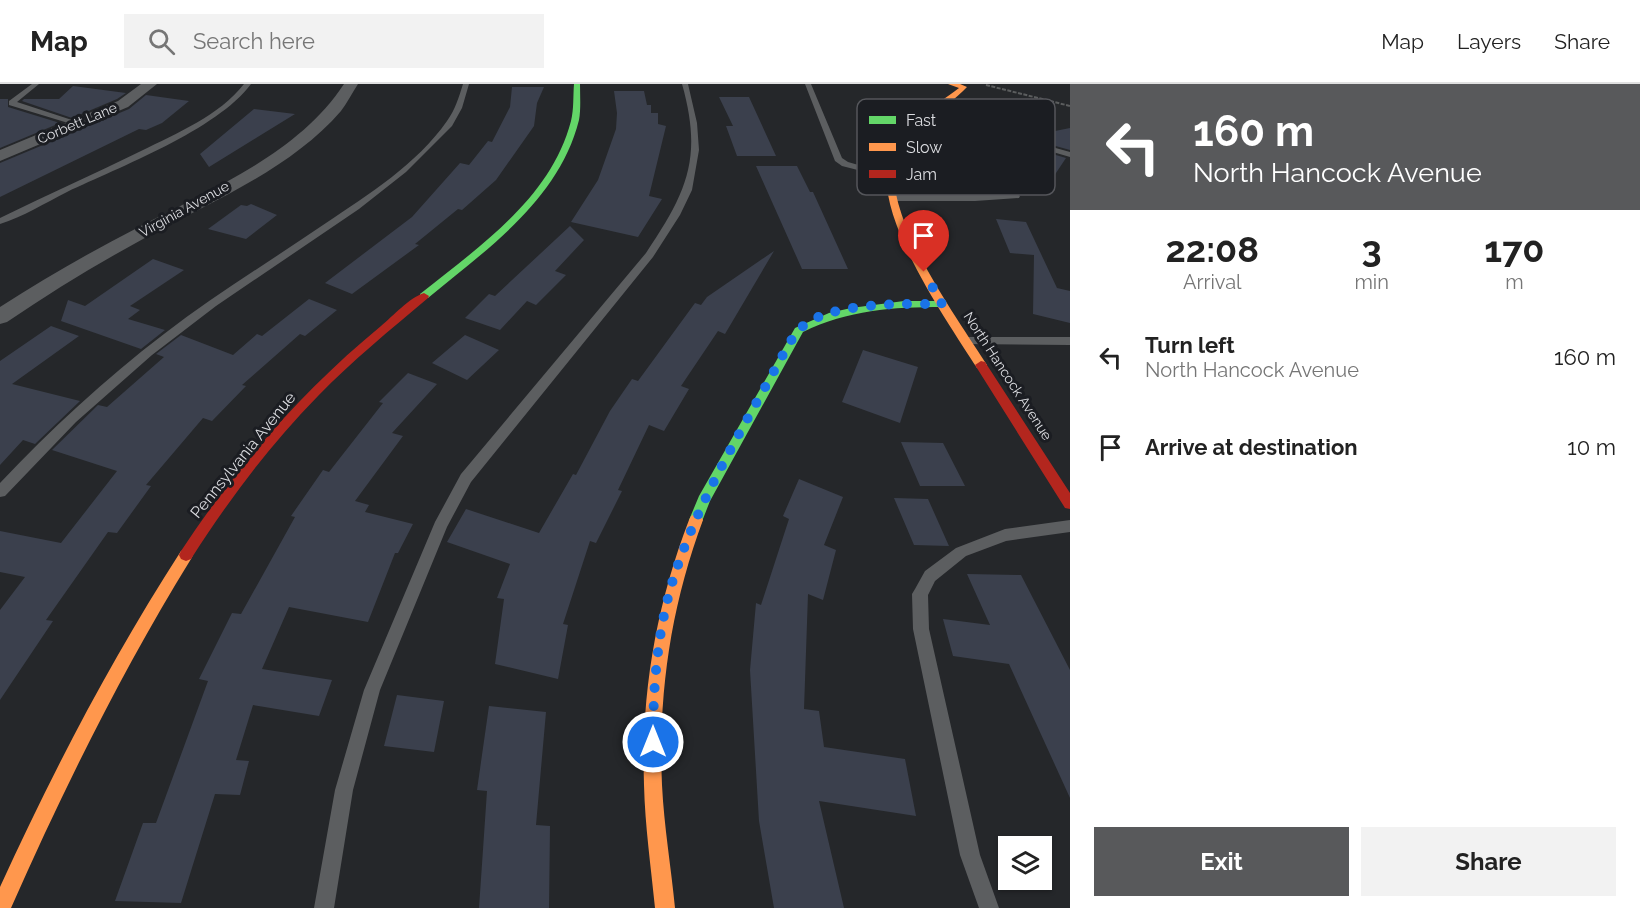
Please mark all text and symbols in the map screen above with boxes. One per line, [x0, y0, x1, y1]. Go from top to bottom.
search box [124, 14, 544, 68]
text: Map [30, 25, 88, 58]
icon: search [145, 25, 178, 58]
text: Search here [193, 28, 315, 54]
text: Map [1381, 29, 1424, 54]
text: Layers [1457, 29, 1521, 54]
text: Share [1554, 29, 1610, 54]
street label: Corbett Lane [35, 99, 119, 147]
legend [857, 99, 1055, 195]
text: 160 m [1193, 107, 1314, 156]
icon: left [1094, 108, 1172, 186]
text: Fast [906, 111, 937, 130]
text: Slow [906, 138, 942, 157]
text: North Hancock Avenue [1193, 157, 1482, 188]
text: Jam [906, 165, 937, 184]
street label: Virginia Avenue [136, 178, 232, 240]
pin [898, 210, 949, 272]
icon: arrive [907, 219, 940, 252]
text: 22:08 [1166, 228, 1259, 270]
text: 3 [1362, 228, 1382, 270]
text: 170 [1484, 228, 1544, 270]
text: Arrival [1183, 270, 1242, 294]
text: min [1354, 270, 1389, 294]
text: m [1505, 270, 1524, 294]
street label: North Hancock Avenue [961, 309, 1055, 443]
text: Turn left [1145, 332, 1235, 358]
icon: left [1094, 341, 1127, 374]
text: 160 m [1554, 344, 1616, 370]
text: North Hancock Avenue [1145, 358, 1359, 382]
street label: Pennsylvania Avenue [186, 388, 300, 522]
icon: arrive [1094, 431, 1127, 464]
text: Arrive at destination [1145, 434, 1358, 460]
text: 10 m [1567, 434, 1616, 460]
position arrow [621, 710, 685, 774]
button: Exit [1094, 827, 1349, 896]
button: Share [1361, 827, 1616, 896]
map controls [998, 836, 1052, 890]
button: layers [998, 836, 1052, 890]

